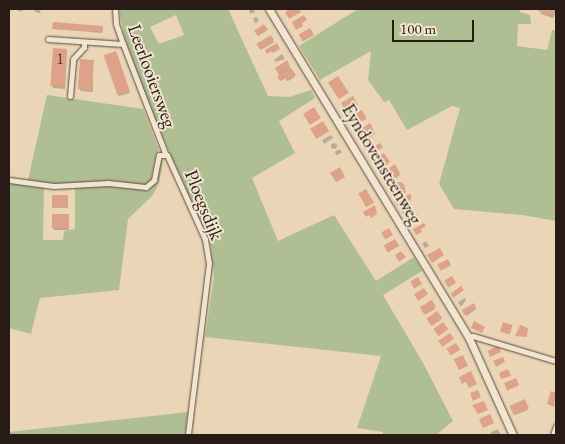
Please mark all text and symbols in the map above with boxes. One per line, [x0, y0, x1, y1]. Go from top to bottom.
scale bar [395, 10, 478, 42]
text: 100 m [400, 19, 436, 38]
street label: Leerlooiersweg [123, 21, 181, 131]
house number: 1 [56, 49, 64, 69]
street label: Eyndovensteenweg [337, 99, 427, 229]
street label: Ploegsdijk [180, 167, 228, 243]

